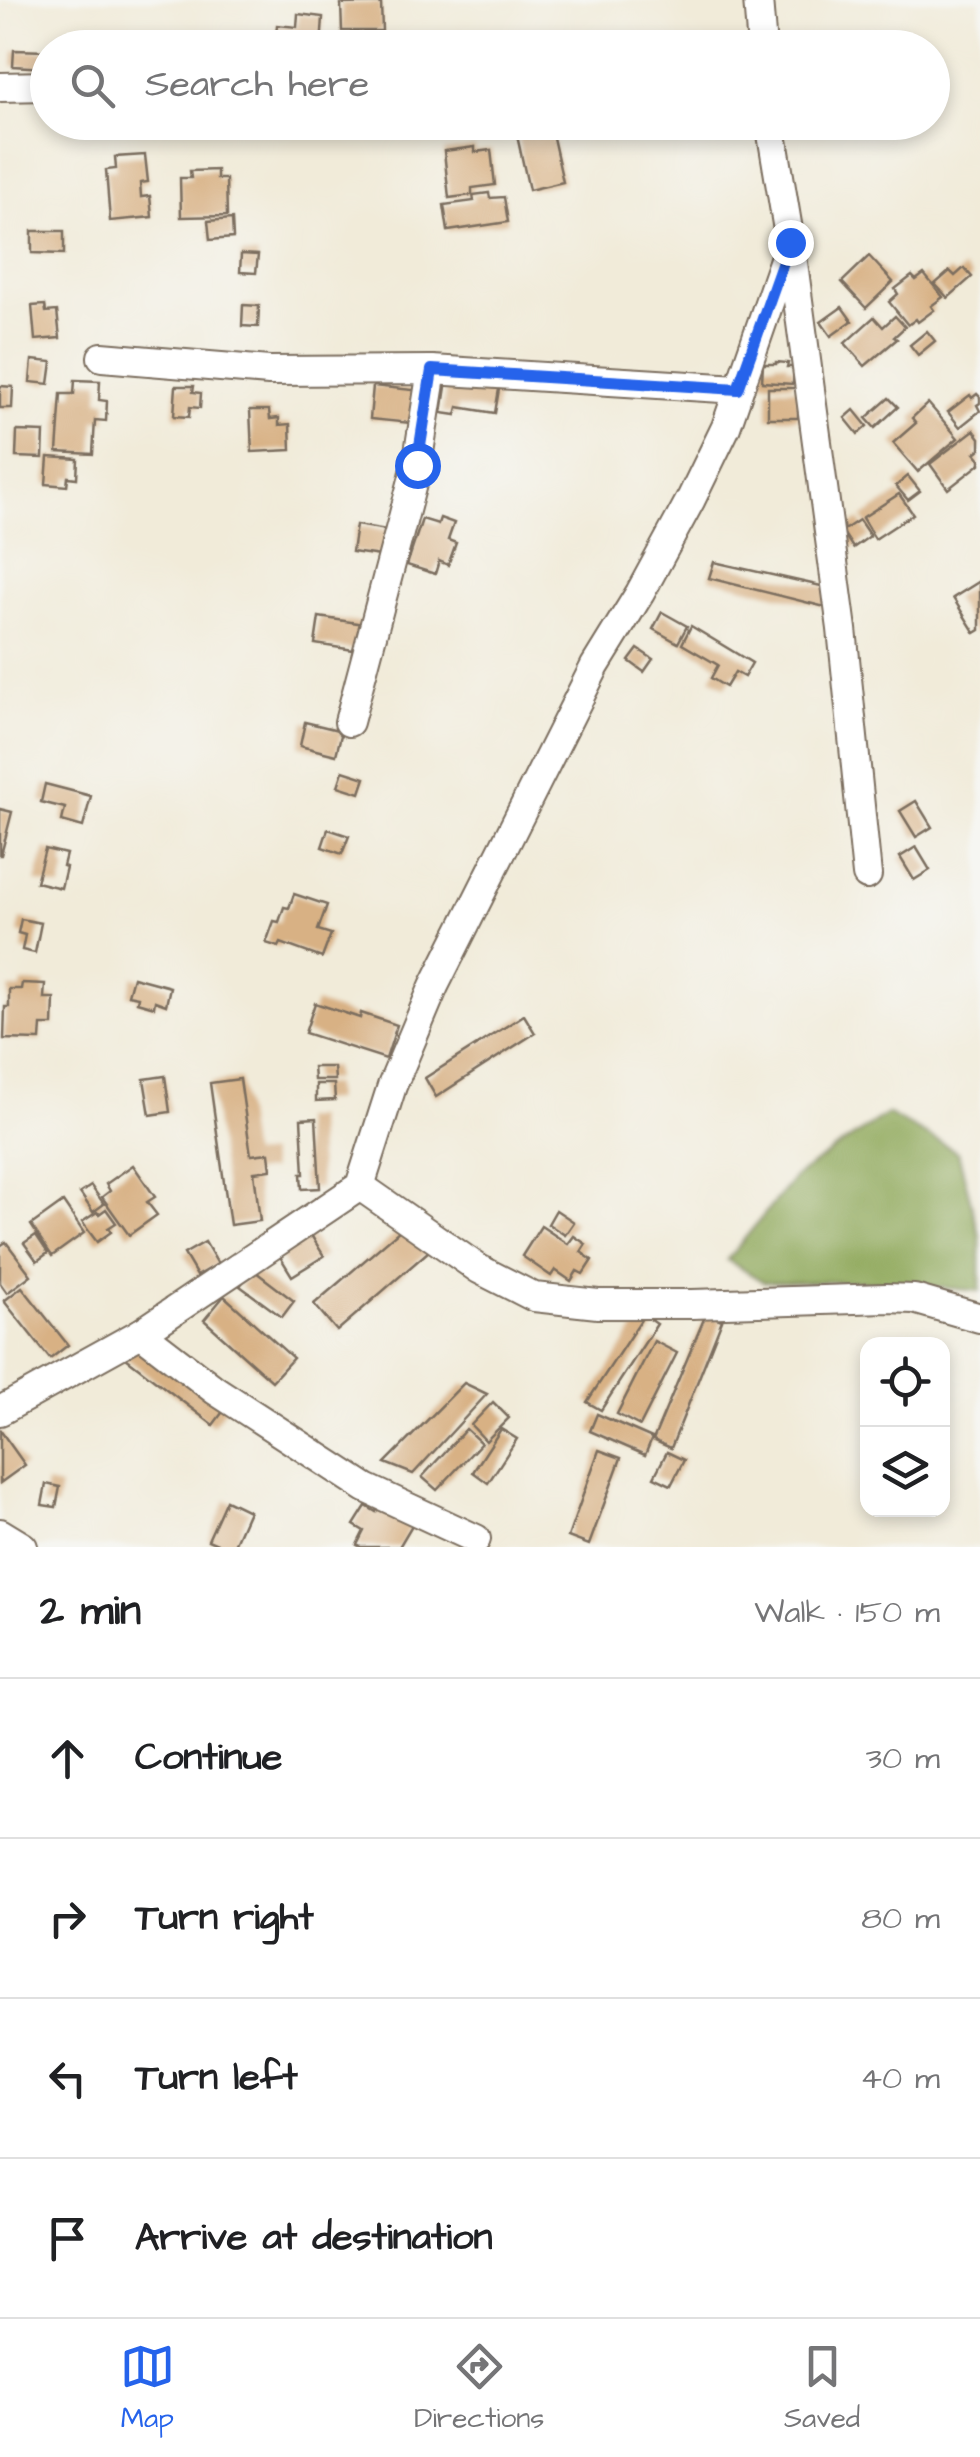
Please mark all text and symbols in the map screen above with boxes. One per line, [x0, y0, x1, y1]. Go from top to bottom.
search box [30, 30, 950, 140]
icon: search [65, 58, 120, 113]
text: Search here [145, 59, 369, 111]
route end [768, 220, 814, 266]
route start [395, 443, 441, 489]
map controls [860, 1337, 950, 1517]
button: locate [860, 1337, 950, 1427]
button: layers [860, 1427, 950, 1517]
text: 2 min [40, 1583, 141, 1641]
text: Walk · 150 m [754, 1590, 940, 1635]
icon: ahead [40, 1731, 95, 1786]
text: Continue [135, 1732, 282, 1784]
text: 30 m [866, 1736, 940, 1781]
icon: right [40, 1891, 95, 1946]
text: Turn right [135, 1892, 314, 1944]
text: 80 m [861, 1896, 940, 1941]
icon: left [40, 2051, 95, 2106]
text: Turn left [135, 2052, 298, 2104]
text: 40 m [860, 2056, 940, 2101]
icon: arrive [40, 2211, 95, 2266]
text: Arrive at destination [135, 2212, 492, 2264]
tab: Map [120, 2339, 175, 2438]
tab: Directions [414, 2339, 544, 2438]
tab: Saved [784, 2339, 860, 2438]

